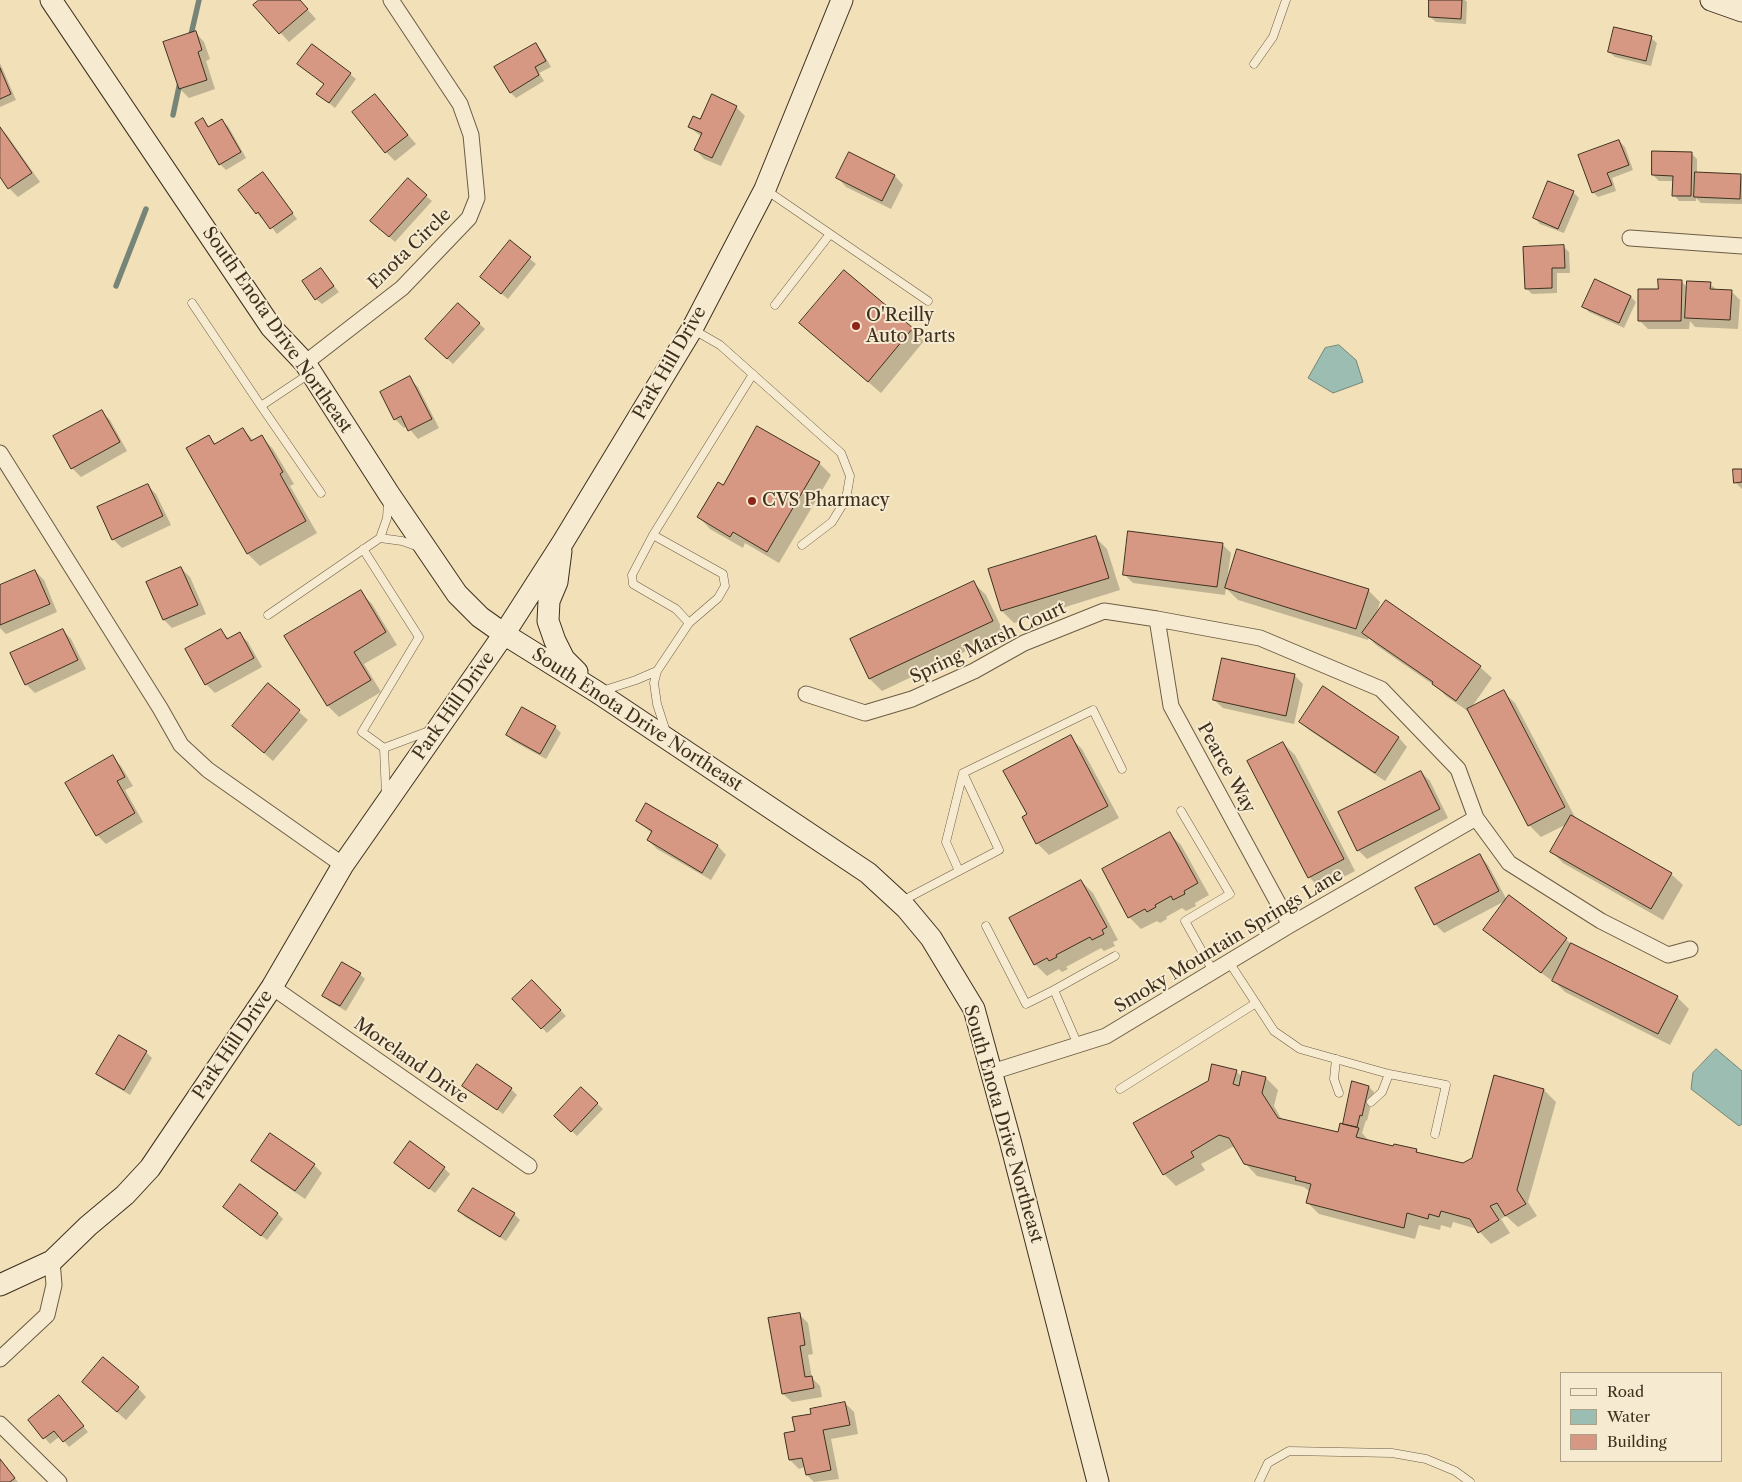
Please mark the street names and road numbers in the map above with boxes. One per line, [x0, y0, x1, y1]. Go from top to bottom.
street label: Enota Circle [364, 204, 456, 294]
street label: South Enota Drive Northeast [197, 223, 357, 437]
street label: Park Hill Drive [629, 303, 711, 423]
street label: Spring Marsh Court [907, 597, 1069, 689]
street label: South Enota Drive Northeast [528, 644, 746, 796]
street label: Park Hill Drive [409, 648, 499, 764]
street label: Pearce Way [1192, 719, 1260, 817]
street label: Smoky Mountain Springs Lane [1111, 864, 1347, 1018]
street label: Park Hill Drive [189, 986, 277, 1104]
street label: South Enota Drive Northeast [959, 1003, 1047, 1245]
street label: Moreland Drive [350, 1013, 472, 1109]

